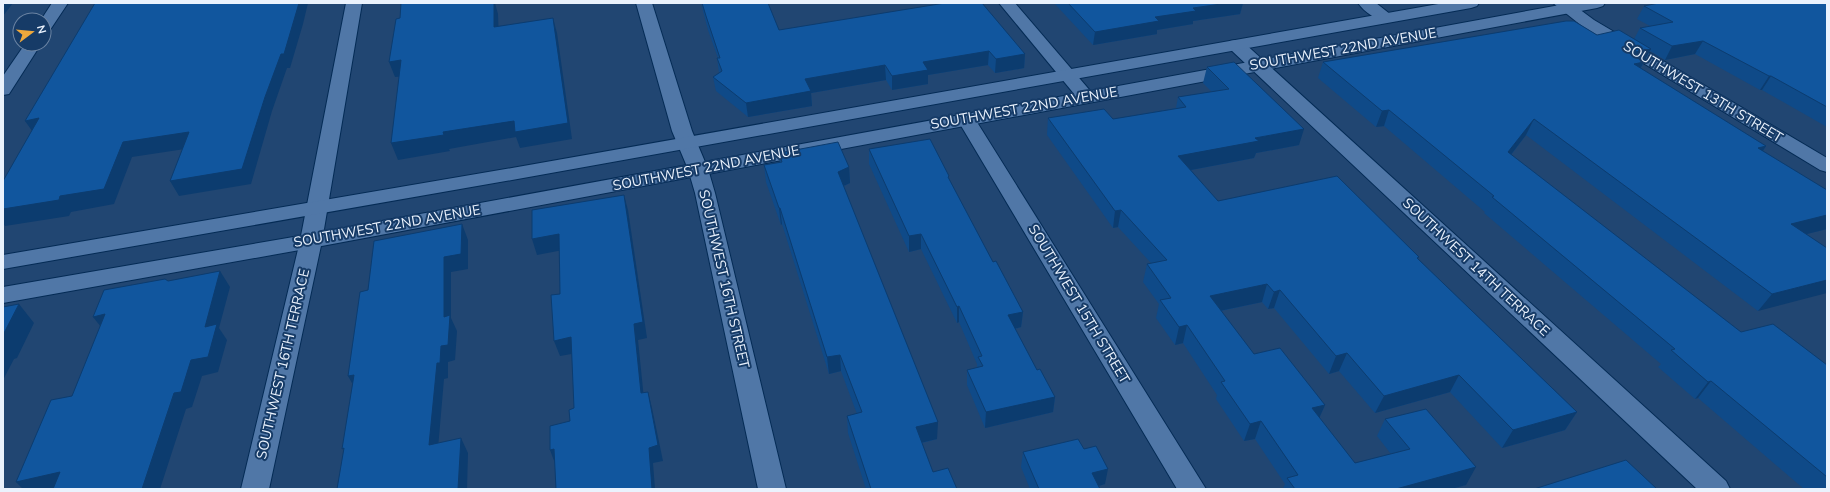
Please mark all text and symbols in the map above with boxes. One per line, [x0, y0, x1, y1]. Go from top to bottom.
north arrow [12, 12, 52, 52]
text: N [33, 23, 49, 35]
street label: SOUTHWEST 22ND AVENUE [1248, 23, 1438, 75]
street label: SOUTHWEST 13TH STREET [1620, 37, 1787, 147]
street label: SOUTHWEST 22ND AVENUE [929, 82, 1119, 134]
street label: SOUTHWEST 22ND AVENUE [611, 141, 801, 195]
street label: SOUTHWEST 16TH STREET [694, 188, 754, 371]
street label: SOUTHWEST 14TH TERRACE [1398, 194, 1554, 340]
street label: SOUTHWEST 22ND AVENUE [292, 200, 482, 252]
street label: SOUTHWEST 15TH STREET [1024, 221, 1134, 388]
street label: SOUTHWEST 16TH TERRACE [252, 267, 314, 461]

